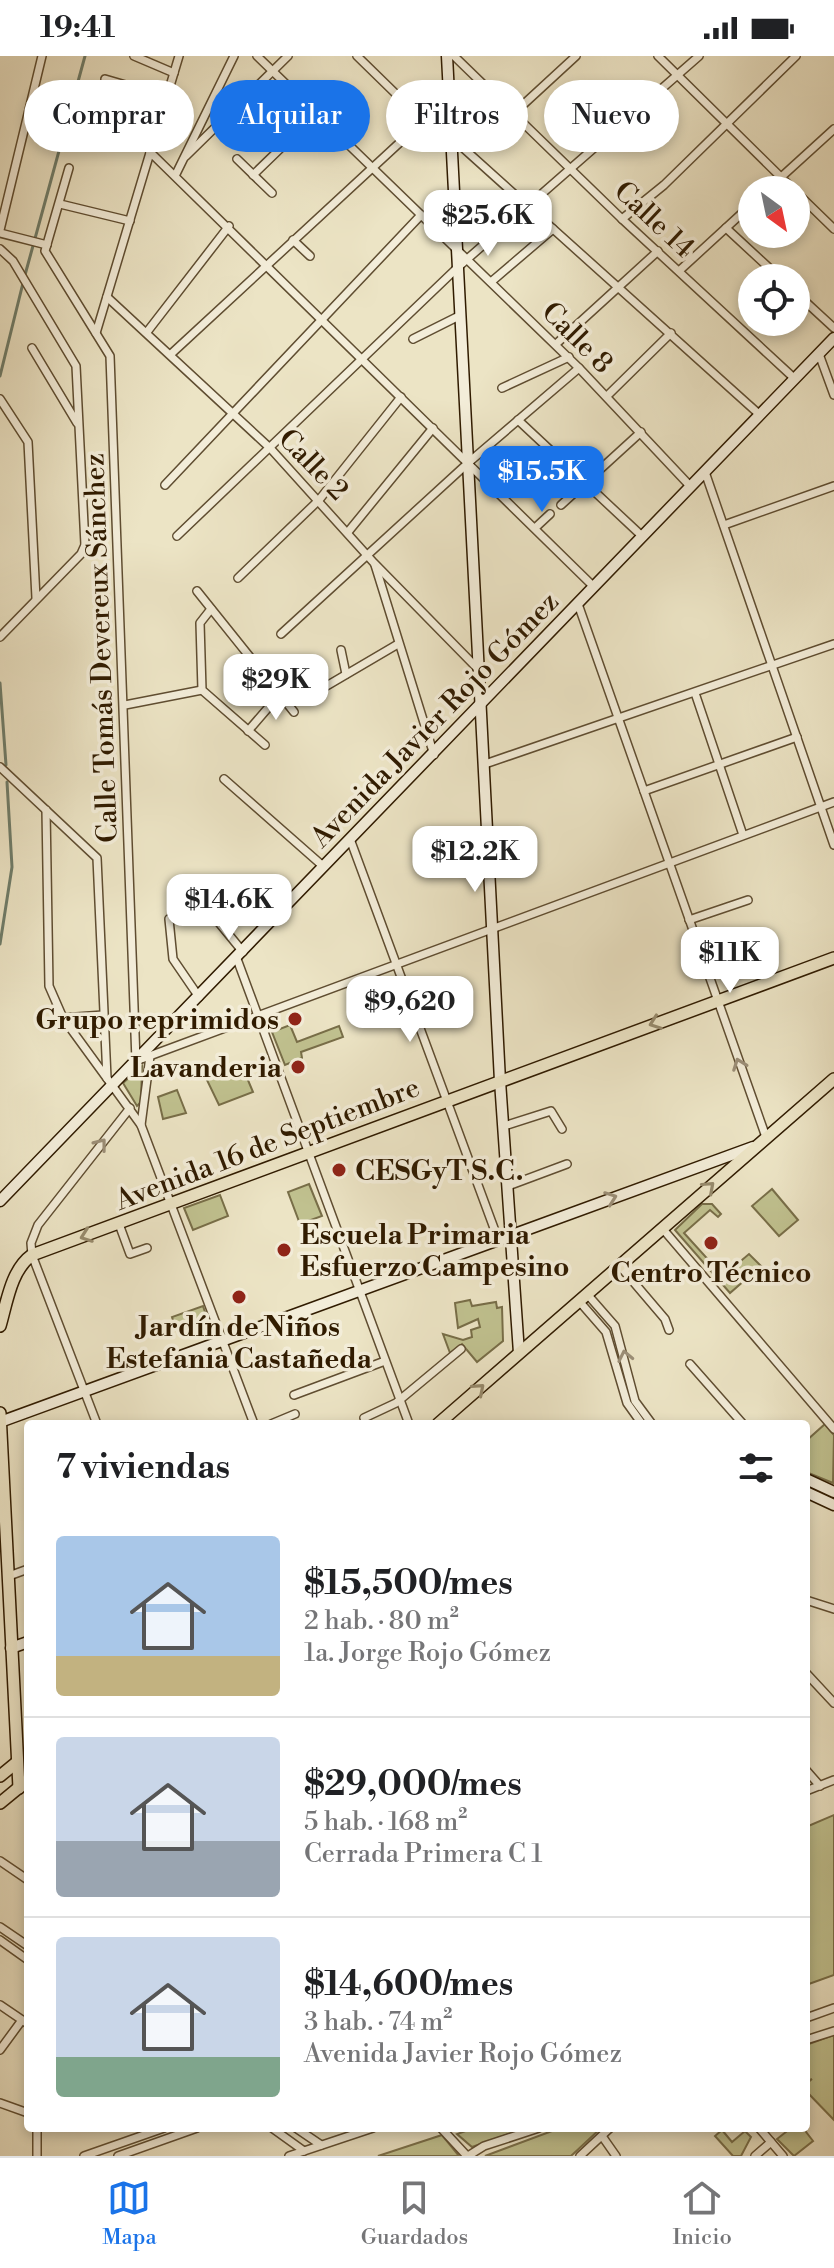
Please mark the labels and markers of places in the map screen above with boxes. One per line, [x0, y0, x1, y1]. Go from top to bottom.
pin: $25.6K [423, 190, 553, 258]
pin: $15.5K [477, 446, 607, 514]
pin: $29K [229, 654, 323, 722]
pin: $12.2K [410, 826, 540, 894]
pin: $14.6K [164, 874, 294, 942]
pin: $11K [683, 927, 777, 995]
pin: $9,620 [345, 976, 475, 1044]
place label: Grupo reprimidos [35, 1003, 279, 1038]
marker: Grupo reprimidos [286, 1010, 304, 1028]
place label: Lavanderia [130, 1051, 283, 1086]
marker: Lavanderia [289, 1058, 307, 1076]
place label: CESGyT S.C. [355, 1154, 524, 1189]
marker: CESGyT S.C. [330, 1161, 348, 1179]
place label: Escuela Primaria Esfuerzo Campesino [300, 1218, 570, 1285]
marker: Centro Técnico [702, 1234, 720, 1252]
marker: Escuela Primaria Esfuerzo Campesino [275, 1241, 293, 1259]
place label: Centro Técnico [610, 1256, 812, 1291]
marker: Jardín de Niños Estefania Castañeda [230, 1288, 248, 1306]
place label: Jardín de Niños Estefania Castañeda [106, 1310, 373, 1377]

